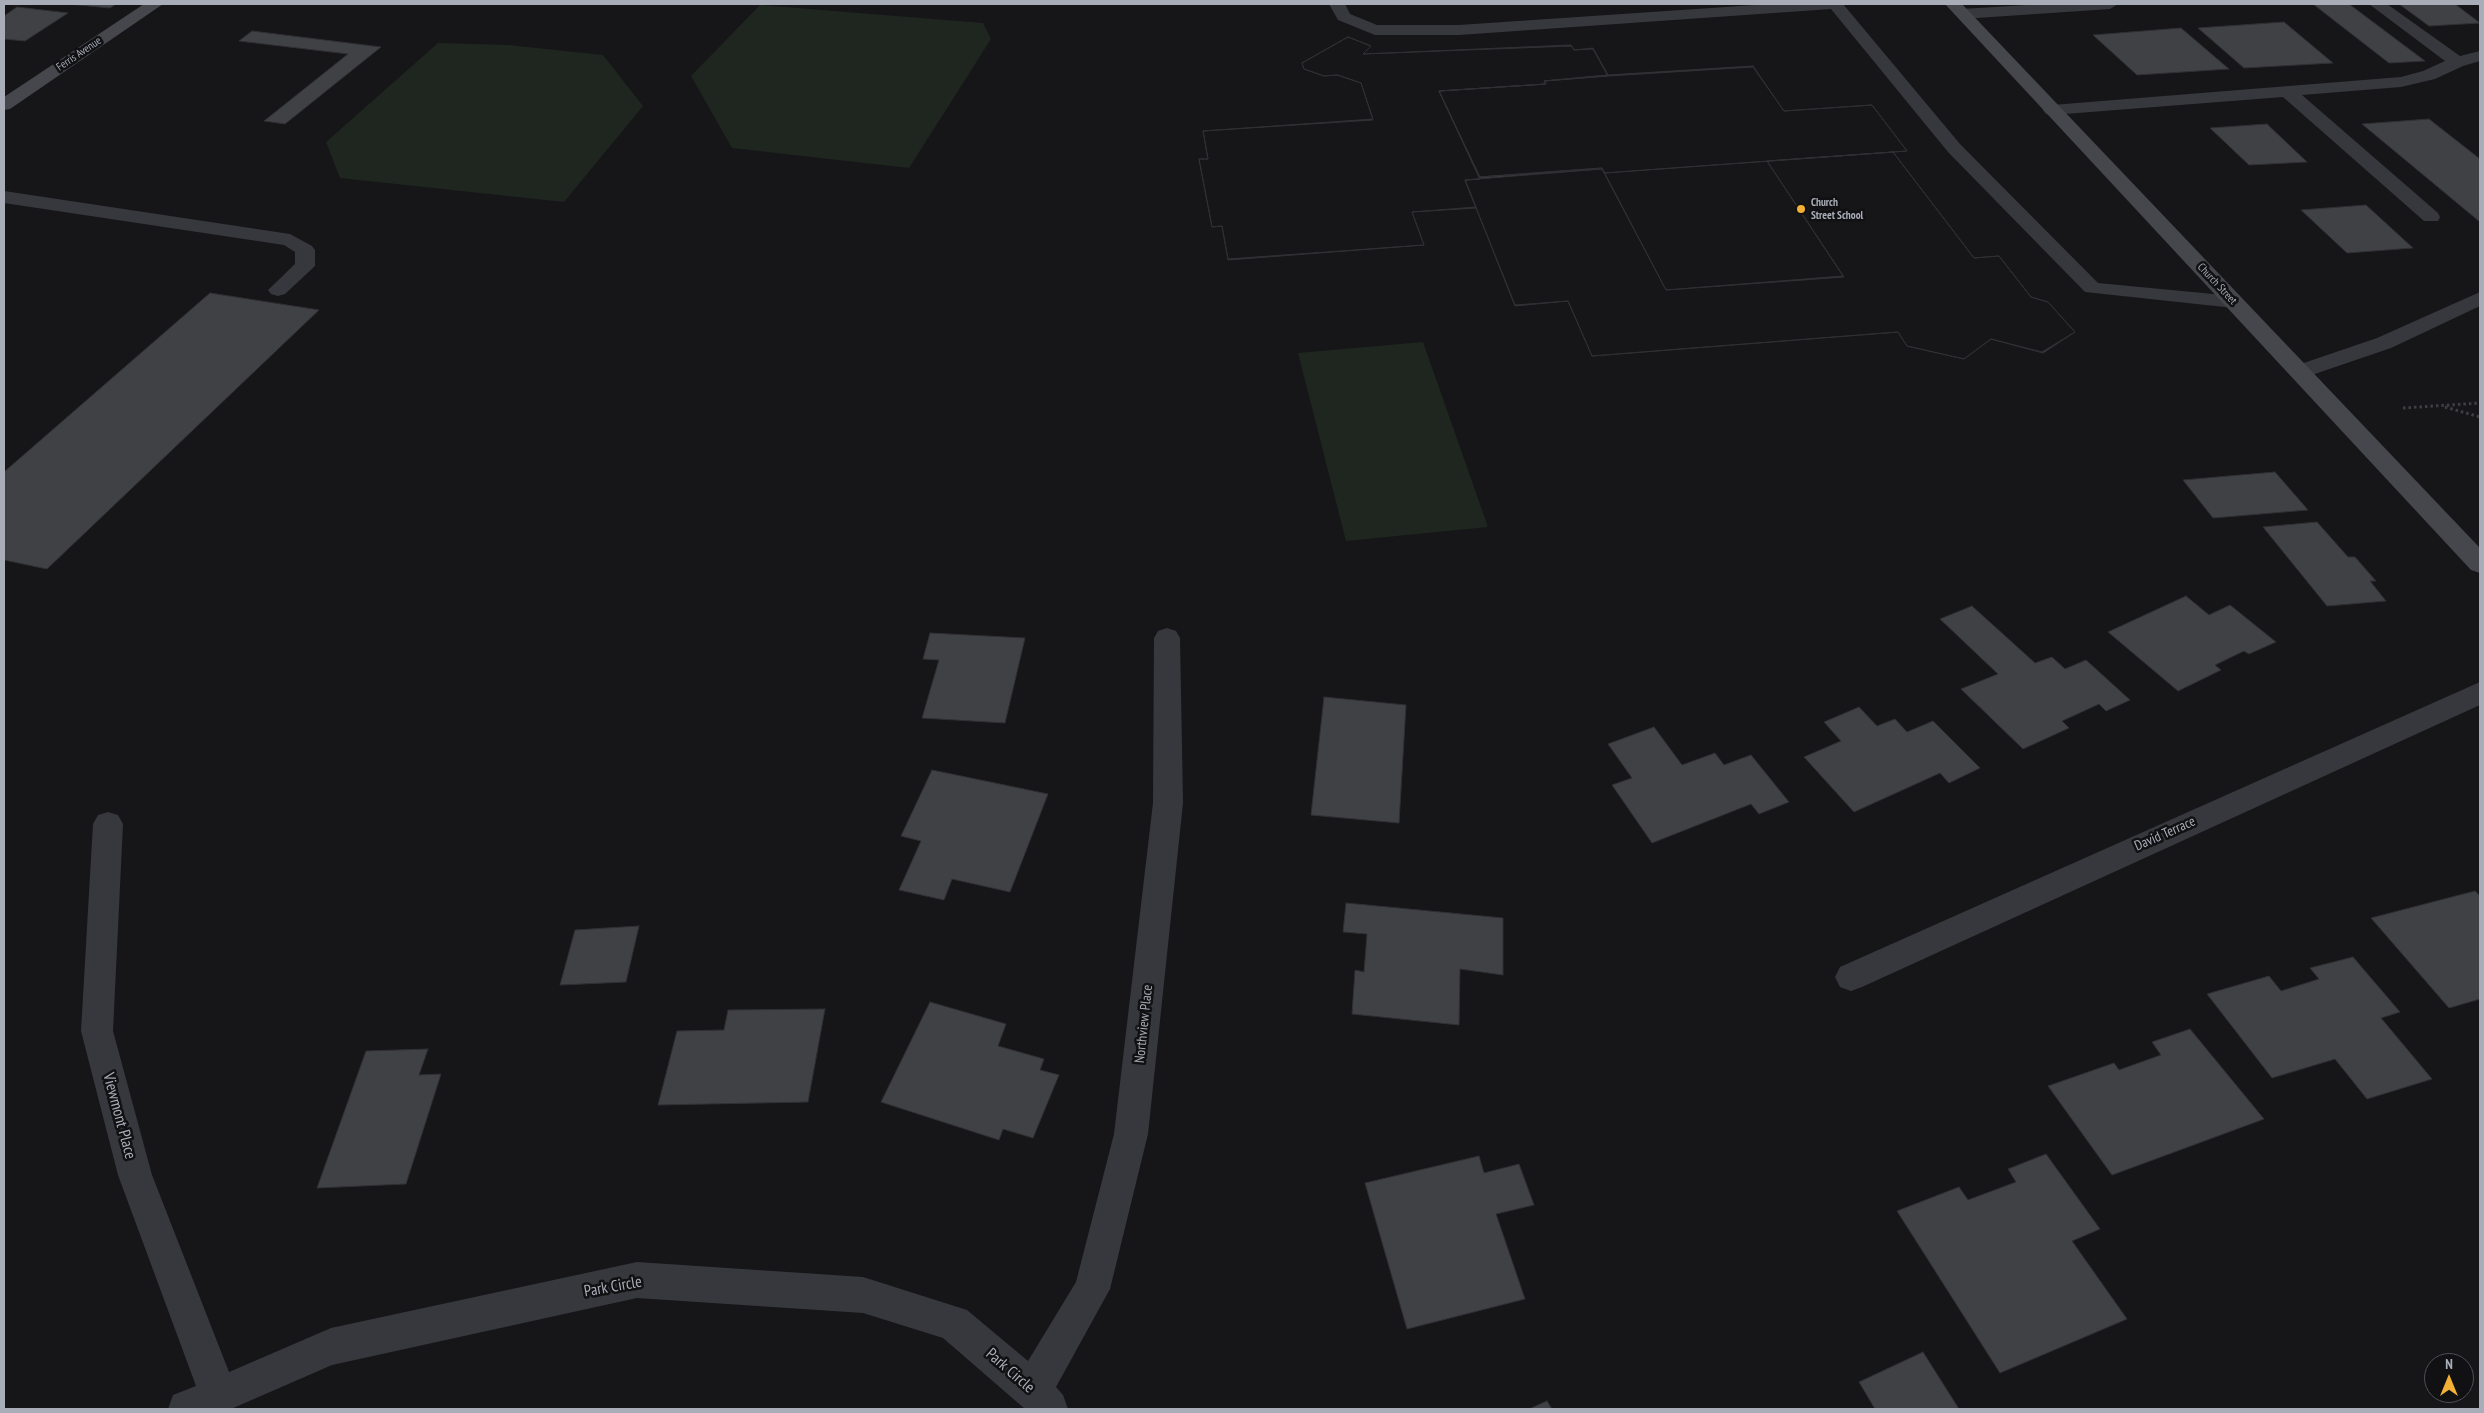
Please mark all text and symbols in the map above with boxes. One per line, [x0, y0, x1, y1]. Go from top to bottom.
street label: Ferris Avenue [54, 34, 104, 74]
place label: Church Street School [1811, 196, 1863, 222]
marker: Church Street School [1795, 203, 1807, 215]
street label: Church Street [2195, 261, 2239, 307]
street label: David Terrace [2132, 813, 2198, 855]
street label: Northview Place [1132, 984, 1156, 1064]
street label: Viewmont Place [98, 1071, 140, 1161]
street label: Park Circle [583, 1272, 643, 1302]
street label: Park Circle [982, 1345, 1038, 1397]
north arrow [2424, 1353, 2474, 1403]
text: N [2445, 1355, 2453, 1373]

